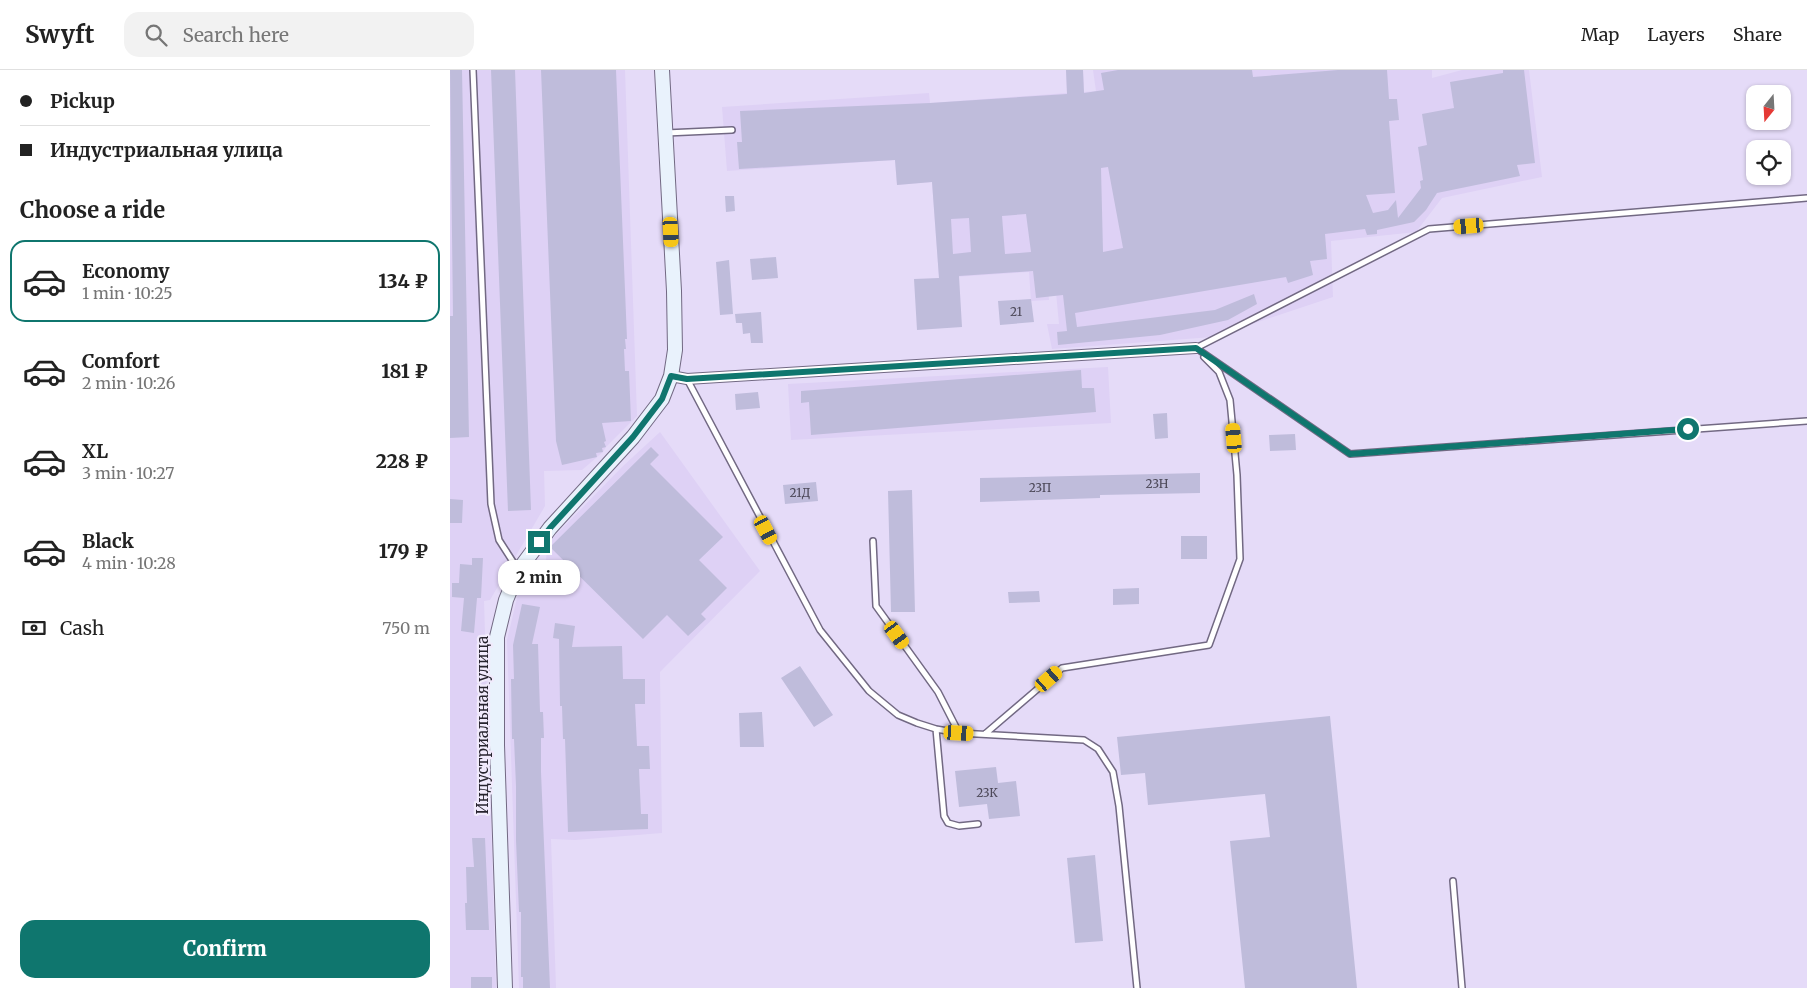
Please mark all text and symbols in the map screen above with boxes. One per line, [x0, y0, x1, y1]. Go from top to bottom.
search box [124, 12, 474, 57]
text: Swyft [25, 19, 94, 50]
icon: search [142, 21, 170, 49]
text: Search here [182, 23, 289, 47]
text: Map [1581, 23, 1619, 46]
text: Layers [1647, 23, 1705, 46]
text: Share [1733, 23, 1782, 46]
north arrow [1746, 85, 1791, 130]
map controls [1746, 85, 1791, 185]
text: Pickup [50, 89, 115, 113]
text: Индустриальная улица [50, 138, 283, 162]
button: locate [1746, 140, 1791, 185]
text: Choose a ride [20, 196, 165, 224]
car [662, 217, 679, 247]
car [1453, 217, 1484, 235]
icon: car [22, 259, 67, 304]
text: Economy [82, 259, 170, 283]
text: 134 ₽ [378, 269, 428, 293]
text: 1 min · 10:25 [82, 283, 173, 303]
house number: 21 [1010, 304, 1023, 319]
icon: car [22, 349, 67, 394]
text: Comfort [82, 349, 160, 373]
text: 181 ₽ [381, 359, 428, 383]
text: 2 min · 10:26 [82, 373, 175, 393]
route start [1677, 418, 1699, 440]
car [1225, 422, 1242, 454]
icon: car [22, 439, 67, 484]
text: XL [82, 439, 108, 463]
text: 228 ₽ [376, 449, 428, 473]
text: 3 min · 10:27 [82, 463, 174, 483]
house number: 23Н [1146, 476, 1169, 491]
house number: 23П [1029, 480, 1052, 495]
house number: 21Д [790, 485, 811, 500]
car [752, 513, 779, 547]
icon: car [22, 529, 67, 574]
text: Black [82, 529, 134, 553]
route end [528, 531, 550, 553]
text: 179 ₽ [379, 539, 428, 563]
text: 4 min · 10:28 [82, 553, 176, 573]
callout: 2 min [498, 560, 580, 594]
text: 2 min [516, 567, 562, 587]
icon: cash [20, 614, 48, 642]
text: Cash [60, 616, 104, 640]
text: 750 m [382, 618, 430, 638]
car [882, 618, 911, 652]
street label: Индустриальная улица [473, 636, 492, 814]
car [1032, 663, 1065, 695]
car [943, 725, 974, 741]
house number: 23К [976, 785, 998, 800]
button: Confirm [20, 920, 430, 978]

